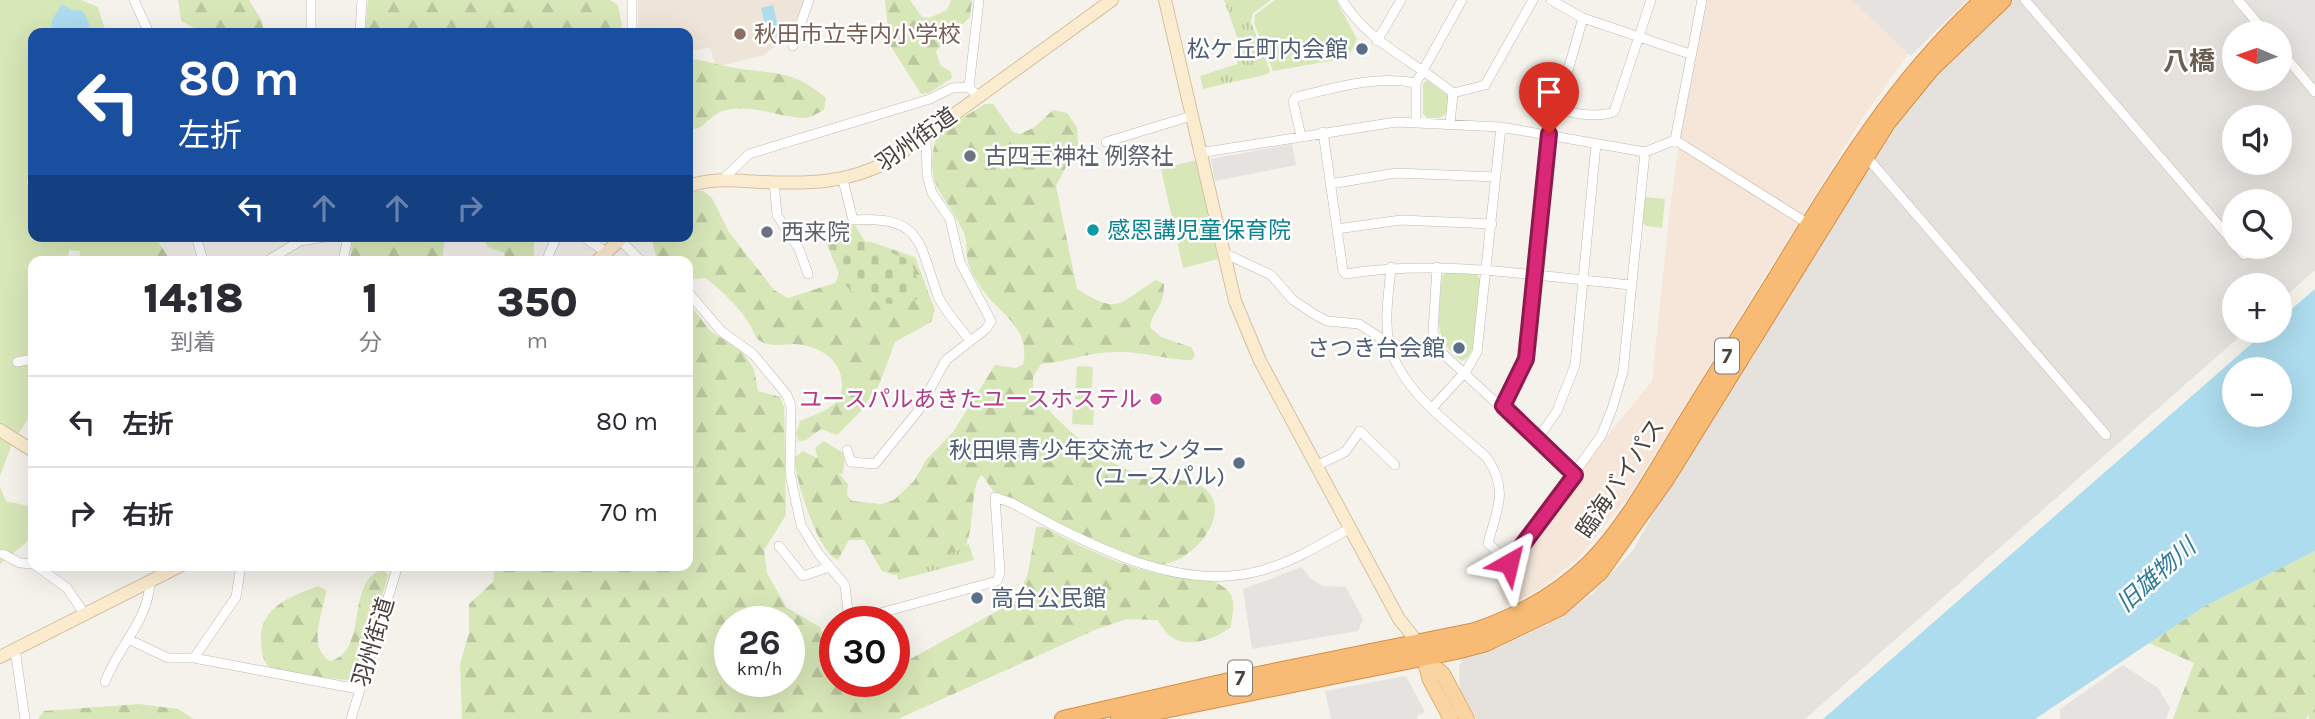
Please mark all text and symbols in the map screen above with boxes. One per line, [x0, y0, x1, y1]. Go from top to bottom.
place label: 秋田市立寺内小学校 [754, 21, 961, 48]
north arrow [2222, 21, 2292, 91]
map controls [2222, 21, 2292, 427]
marker: 秋田市立寺内小学校 [732, 26, 748, 42]
place label: 松ケ丘町内会館 [1187, 36, 1348, 63]
marker: 松ケ丘町内会館 [1354, 41, 1370, 57]
district label: 八橋 [2163, 46, 2215, 77]
text: 80 m [178, 50, 300, 107]
icon: left [63, 56, 154, 147]
pin [1519, 62, 1579, 134]
icon: arrive [1530, 73, 1568, 111]
street label: 羽州街道 [871, 102, 962, 177]
button: sound [2222, 105, 2292, 175]
text: 左折 [178, 117, 242, 154]
place label: 古四王神社 例祭社 [984, 143, 1173, 170]
marker: 古四王神社 例祭社 [962, 148, 978, 164]
icon: left [232, 189, 270, 227]
icon: ahead [305, 189, 343, 227]
icon: ahead [378, 189, 416, 227]
icon: right [451, 189, 489, 227]
button: search [2222, 189, 2292, 259]
place label: 感恩講児童保育院 [1107, 217, 1291, 244]
place label: 西来院 [781, 219, 850, 246]
marker: 感恩講児童保育院 [1085, 222, 1101, 238]
marker: 西来院 [759, 224, 775, 240]
text: 14:18 [143, 273, 244, 323]
text: 1 [362, 273, 378, 323]
button: + [2222, 273, 2292, 343]
text: 350 [497, 277, 578, 327]
text: m [527, 327, 548, 354]
text: 到着 [170, 329, 216, 356]
text: 分 [359, 329, 382, 356]
place label: さつき台会館 [1307, 335, 1445, 362]
road number: 7 [1715, 338, 1739, 374]
marker: さつき台会館 [1451, 340, 1467, 356]
button: − [2222, 357, 2292, 427]
place label: ユースパルあきたユースホステル [799, 386, 1142, 413]
marker: ユースパルあきたユースホステル [1148, 391, 1164, 407]
icon: left [63, 403, 101, 441]
text: 80 m [596, 406, 658, 437]
text: 左折 [122, 409, 174, 440]
street label: 臨海バイパス [1571, 414, 1670, 543]
place label: 秋田県青少年交流センター (ユースパル) [949, 437, 1225, 490]
marker: 秋田県青少年交流センター (ユースパル) [1231, 455, 1247, 471]
icon: right [63, 494, 101, 532]
text: 70 m [600, 497, 658, 528]
text: 右折 [122, 500, 174, 531]
position arrow [1472, 526, 1546, 600]
water label: 旧雄物川 [2111, 530, 2203, 618]
place label: 高台公民館 [991, 585, 1106, 612]
marker: 高台公民館 [969, 590, 985, 606]
street label: 羽州街道 [347, 594, 400, 690]
speed limit sign: 30 [819, 606, 910, 697]
text: 26 [738, 622, 781, 663]
text: km/h [737, 658, 782, 680]
road number: 7 [1228, 660, 1252, 696]

